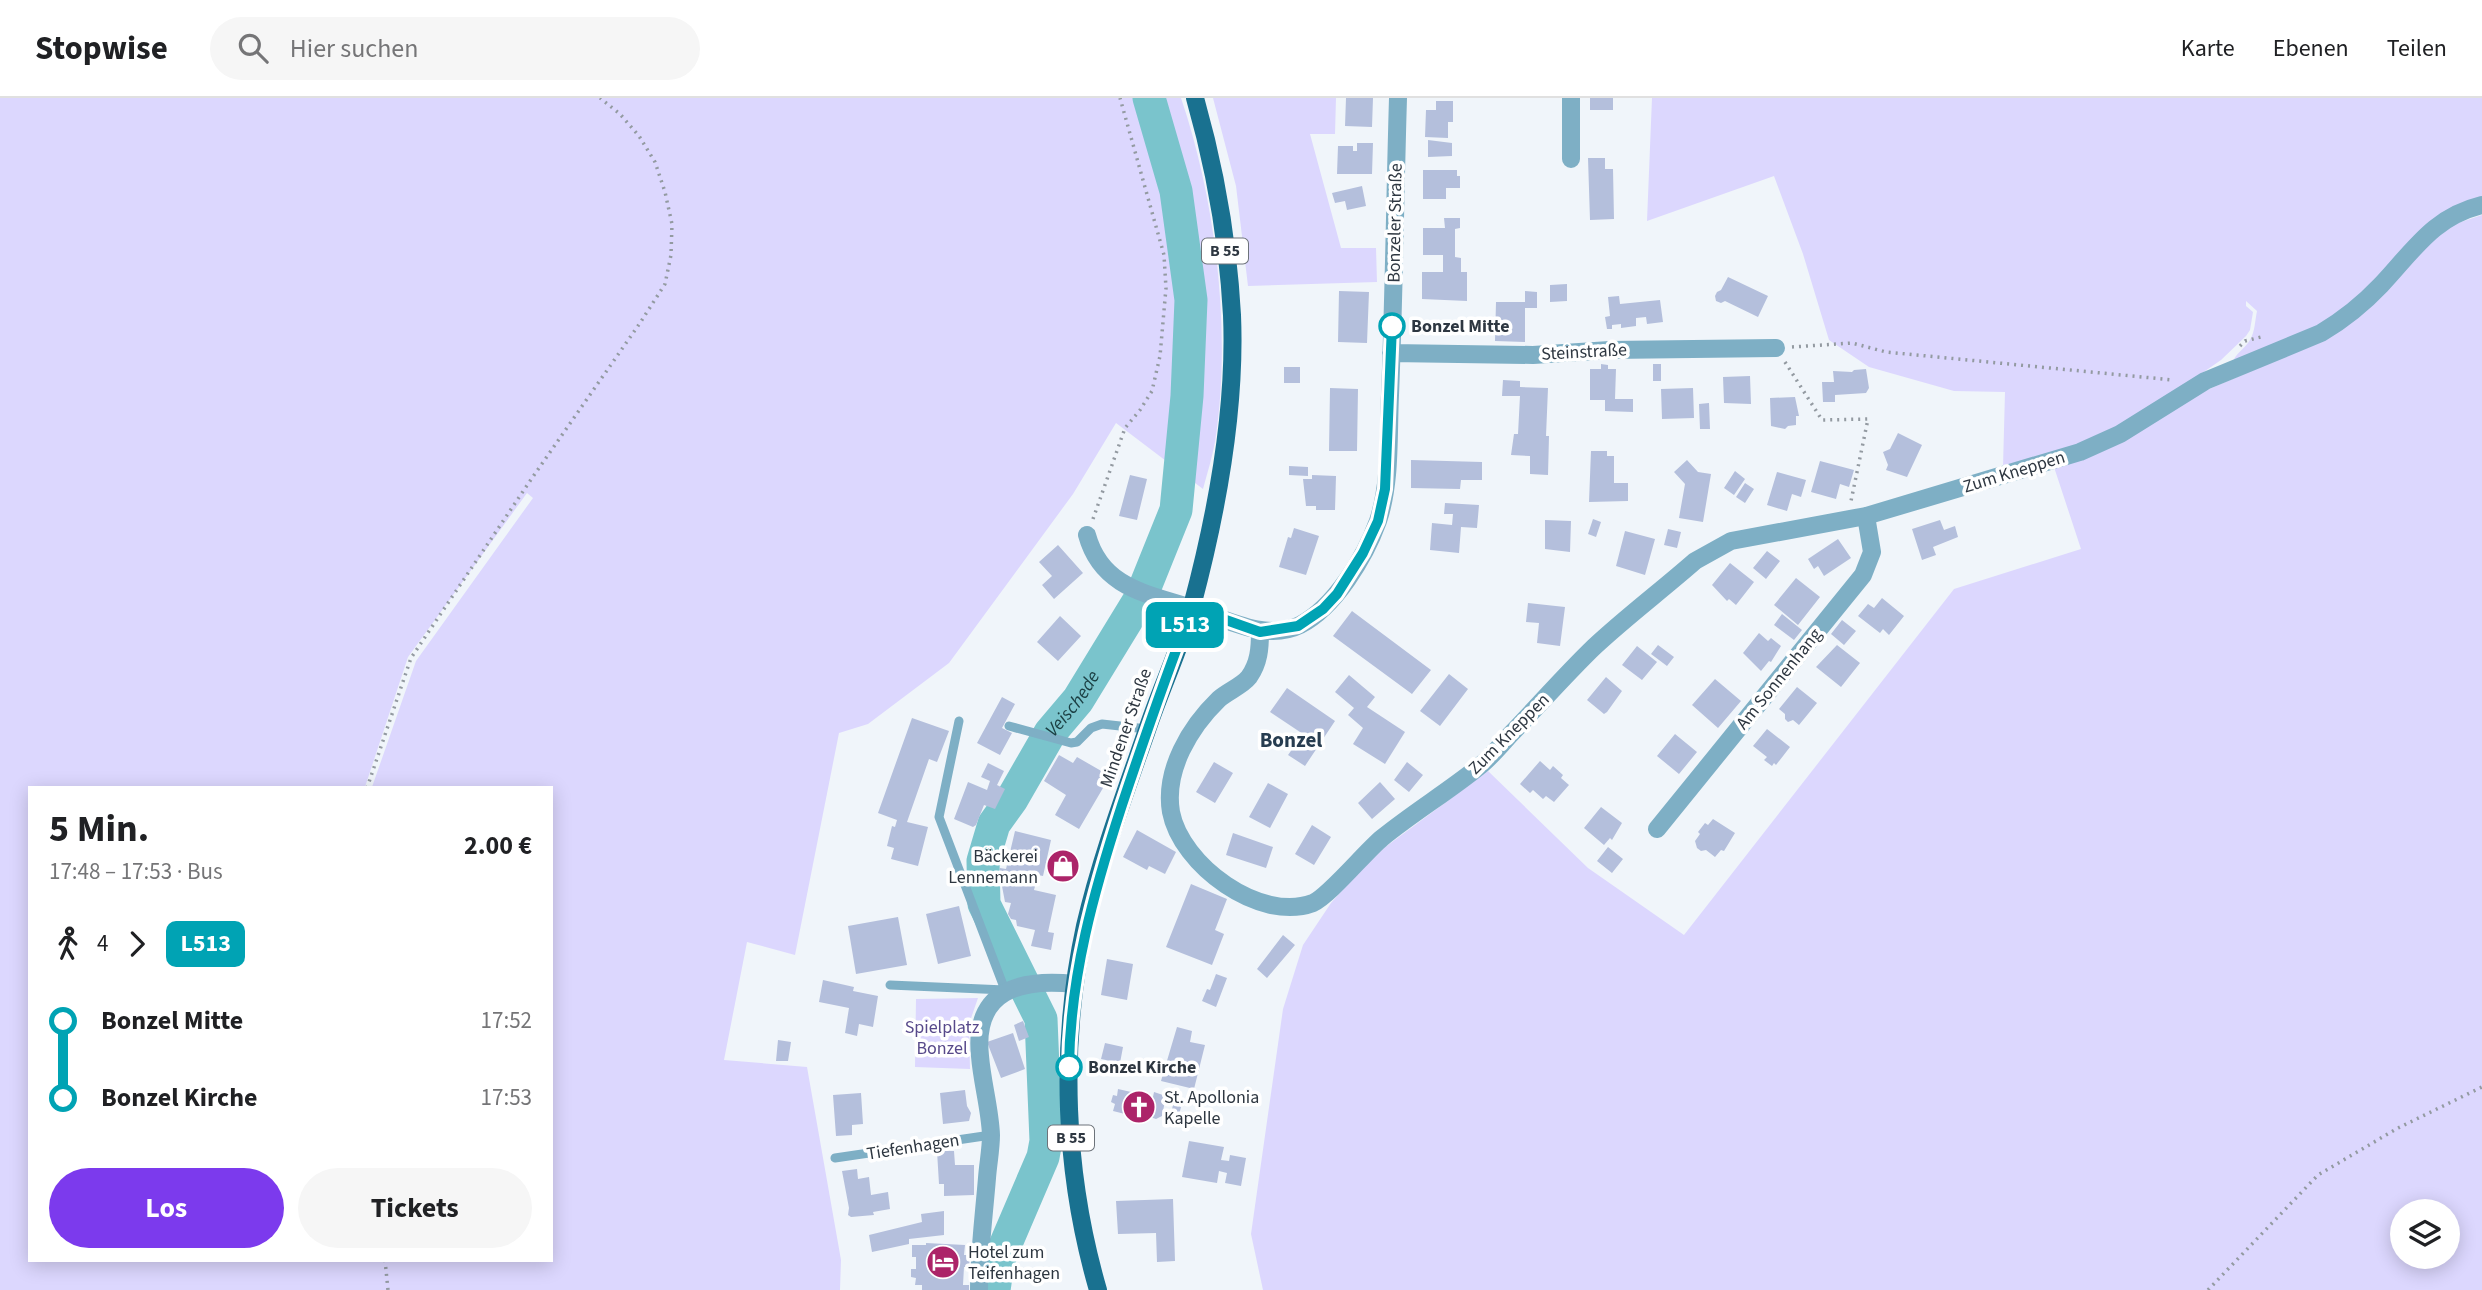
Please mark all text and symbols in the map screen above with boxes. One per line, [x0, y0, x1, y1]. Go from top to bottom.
search box [210, 17, 700, 80]
text: Stopwise [35, 25, 168, 72]
icon: search [234, 29, 272, 67]
text: Hier suchen [290, 30, 418, 67]
text: Karte [2181, 31, 2235, 66]
text: Ebenen [2273, 31, 2349, 66]
text: Teilen [2387, 31, 2447, 66]
street label: Bonzeler Straße [1381, 163, 1409, 283]
road number: B 55 [1202, 238, 1248, 264]
marker: Bonzel Mitte [1379, 313, 1405, 339]
place label: Bonzel Mitte [1411, 314, 1509, 339]
street label: Steinstraße [1541, 337, 1628, 367]
street label: Zum Kneppen [1960, 445, 2068, 499]
line badge: L513 [1136, 602, 1234, 648]
text: L513 [1160, 607, 1210, 642]
street label: Am Sonnenhang [1730, 623, 1828, 735]
water label: Veischede [1039, 665, 1106, 743]
street label: Mindener Straße [1094, 665, 1158, 791]
street label: Zum Kneppen [1463, 688, 1555, 780]
district label: Bonzel [1260, 725, 1322, 755]
text: 5 Min. [49, 802, 149, 856]
text: 2.00 € [464, 827, 532, 864]
place label: Bäckerei Lennemann [948, 844, 1038, 890]
shop icon: Bäckerei Lennemann [1044, 847, 1082, 885]
text: 17:48 – 17:53 · Bus [49, 855, 223, 888]
icon: walk [49, 925, 87, 963]
icon: forward [118, 925, 156, 963]
text: L513 [180, 926, 231, 961]
text: 4 [97, 927, 108, 960]
text: Bonzel Mitte [101, 1002, 243, 1039]
text: 17:52 [481, 1004, 532, 1037]
park label: Spielplatz Bonzel [905, 1015, 980, 1061]
marker: Bonzel Kirche [1056, 1054, 1082, 1080]
place label: Bonzel Kirche [1088, 1055, 1196, 1080]
text: Bonzel Kirche [101, 1079, 258, 1116]
text: 17:53 [481, 1081, 532, 1114]
place label: St. Apollonia Kapelle [1164, 1085, 1259, 1131]
church icon: St. Apollonia Kapelle [1120, 1088, 1158, 1126]
road number: B 55 [1048, 1126, 1094, 1150]
street label: Tiefenhagen [865, 1127, 961, 1167]
button: Los [49, 1168, 284, 1248]
button: Tickets [298, 1168, 532, 1248]
map controls [2390, 1199, 2460, 1269]
button: layers [2390, 1199, 2460, 1269]
place label: Hotel zum Teifenhagen [968, 1240, 1060, 1286]
hotel icon: Hotel zum Teifenhagen [924, 1243, 962, 1281]

